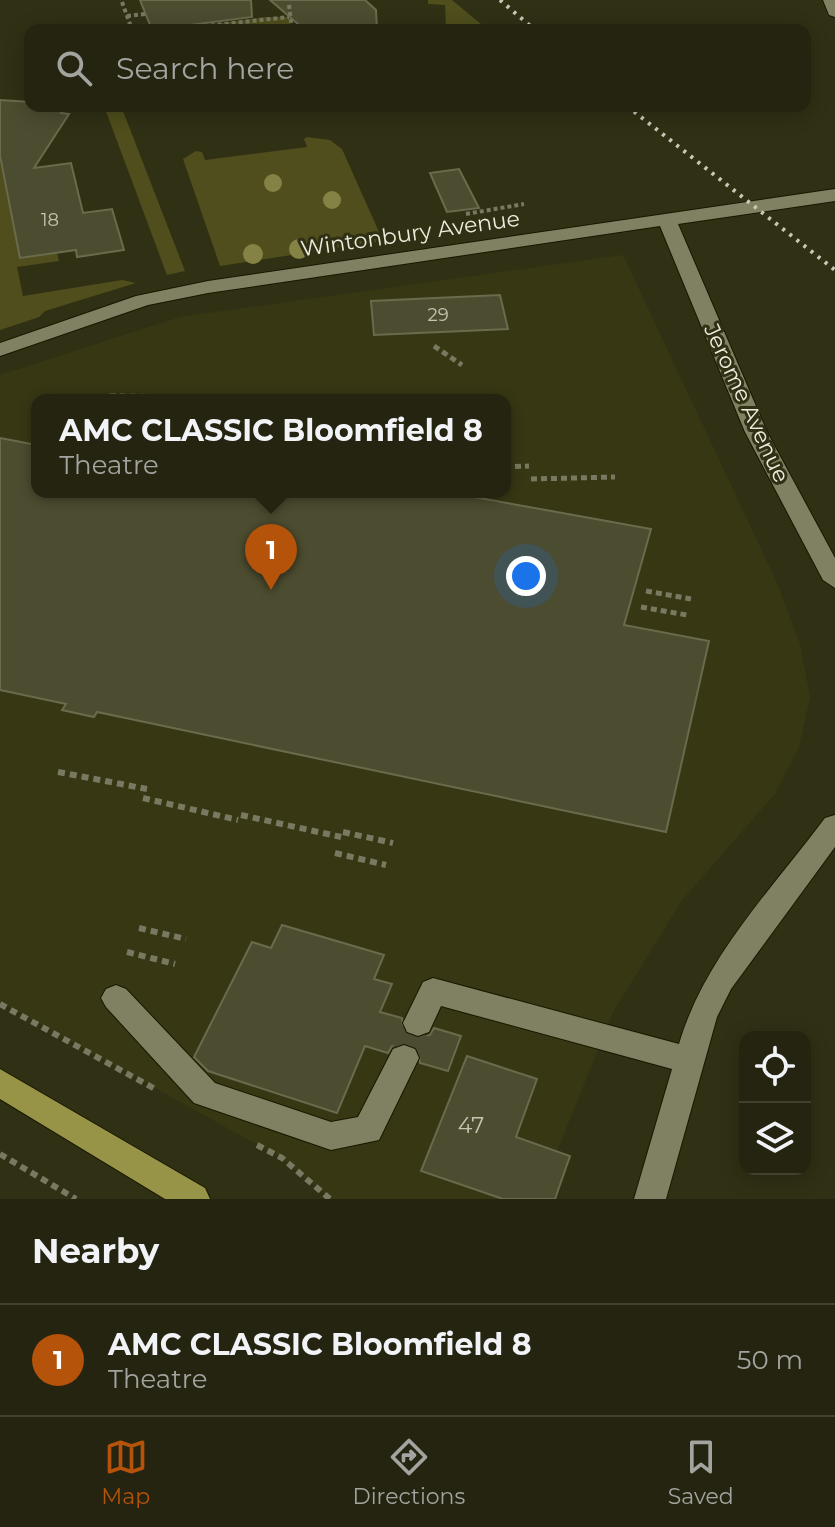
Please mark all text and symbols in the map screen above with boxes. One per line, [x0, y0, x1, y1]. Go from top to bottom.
search box [24, 24, 811, 112]
icon: search [52, 46, 96, 90]
text: Search here [116, 50, 294, 87]
street label: Wintonbury Avenue [299, 205, 521, 262]
house number: 18 [41, 209, 59, 231]
house number: 29 [427, 304, 449, 326]
street label: Jerome Avenue [698, 319, 795, 487]
popup [31, 394, 511, 498]
text: AMC CLASSIC Bloomfield 8 [59, 412, 483, 449]
text: Theatre [59, 449, 159, 481]
pin: 1 [245, 524, 297, 590]
your location [506, 556, 546, 596]
map controls [739, 1031, 811, 1175]
button: locate [739, 1031, 811, 1103]
button: layers [739, 1103, 811, 1175]
house number: 47 [458, 1112, 484, 1139]
text: Nearby [32, 1230, 159, 1272]
text: AMC CLASSIC Bloomfield 8 [108, 1326, 532, 1363]
text: 1 [53, 1344, 63, 1376]
text: 50 m [737, 1344, 803, 1376]
text: Theatre [108, 1363, 208, 1395]
tab: Map [101, 1435, 150, 1510]
tab: Directions [353, 1435, 465, 1510]
tab: Saved [668, 1435, 734, 1510]

